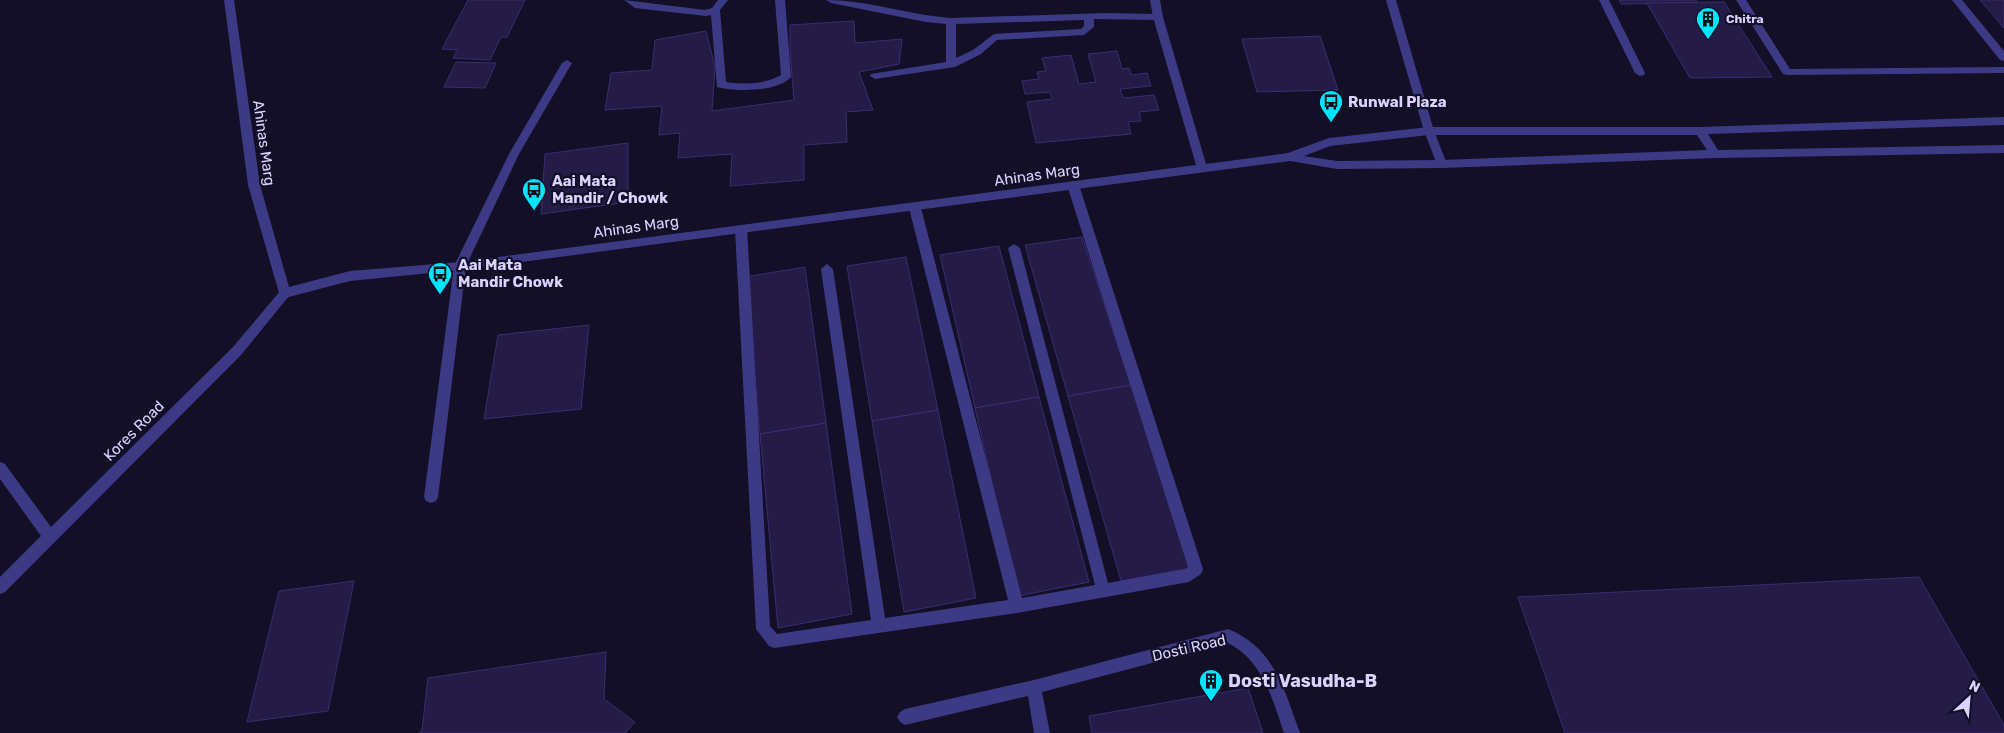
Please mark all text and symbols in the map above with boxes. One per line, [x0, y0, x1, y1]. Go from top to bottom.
building icon: Chitra [1695, 6, 1721, 40]
place label: Chitra [1726, 12, 1764, 26]
bus stop icon: Runwal Plaza [1318, 89, 1344, 123]
place label: Runwal Plaza [1348, 93, 1447, 111]
street label: Ahinas Marg [249, 99, 279, 187]
street label: Ahinas Marg [993, 160, 1081, 190]
place label: Aai Mata Mandir / Chowk [552, 172, 668, 207]
bus stop icon: Aai Mata Mandir / Chowk [521, 177, 547, 211]
street label: Ahinas Marg [592, 212, 680, 242]
place label: Aai Mata Mandir Chowk [458, 256, 563, 291]
bus stop icon: Aai Mata Mandir Chowk [427, 261, 453, 295]
street label: Kores Road [100, 397, 168, 465]
street label: Dosti Road [1150, 631, 1228, 665]
building icon: Dosti Vasudha-B [1198, 668, 1224, 702]
place label: Dosti Vasudha-B [1228, 670, 1377, 692]
north arrow [1944, 673, 1994, 723]
text: N [1966, 677, 1983, 697]

